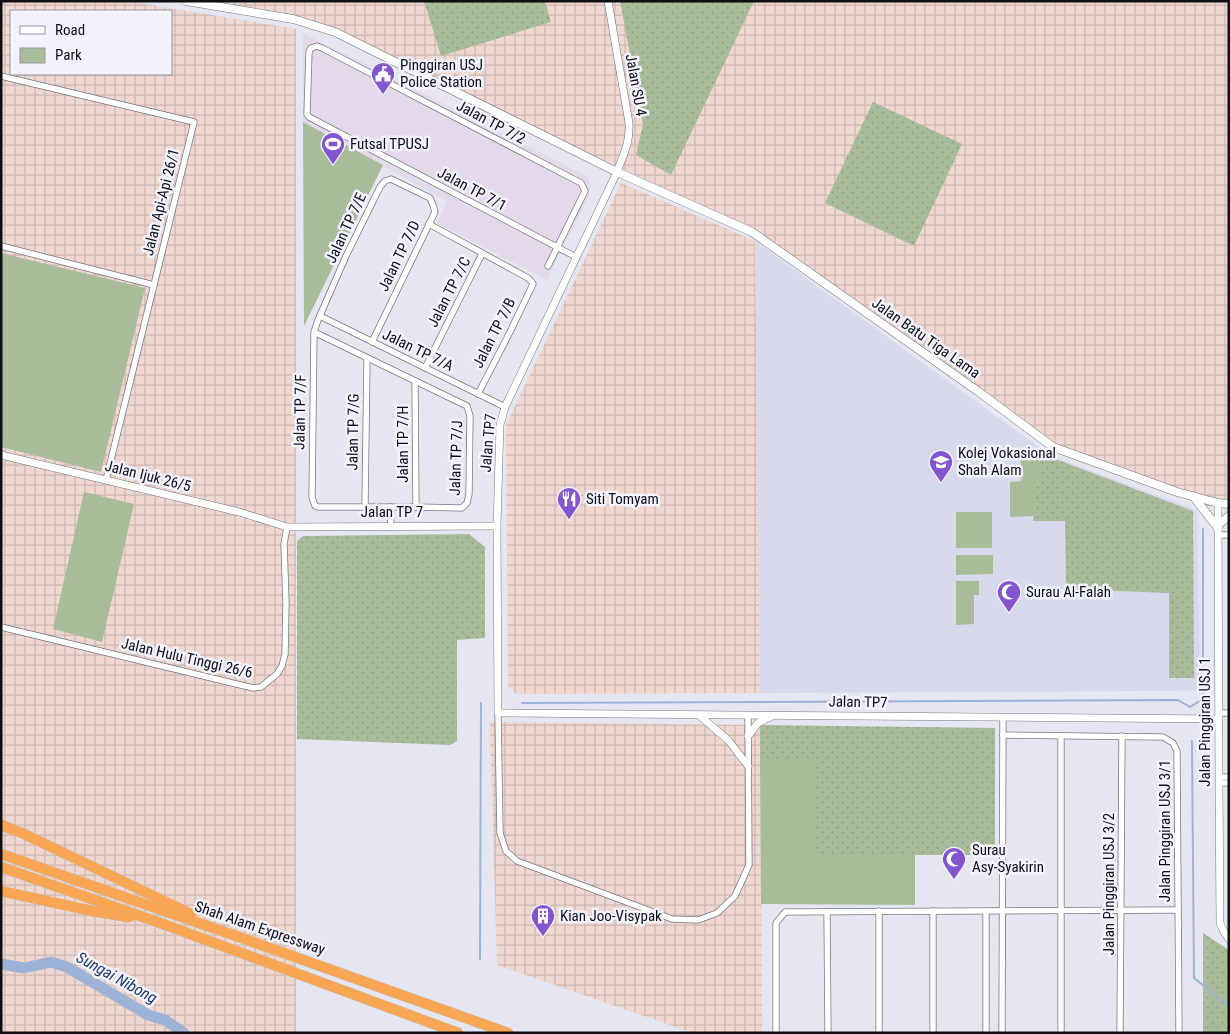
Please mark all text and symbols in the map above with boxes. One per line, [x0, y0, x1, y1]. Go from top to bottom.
legend [10, 10, 172, 75]
text: Road [55, 21, 85, 39]
text: Park [55, 46, 82, 64]
street label: Jalan SU 4 [622, 53, 650, 117]
place label: Pinggiran USJ Police Station [400, 56, 483, 91]
public building icon: Pinggiran USJ Police Station [370, 61, 396, 95]
street label: Jalan TP 7/2 [453, 96, 529, 148]
sports icon: Futsal TPUSJ [320, 131, 346, 165]
place label: Futsal TPUSJ [350, 135, 429, 153]
street label: Jalan Api-Api 26/1 [139, 147, 183, 257]
street label: Jalan TP 7/1 [434, 163, 510, 215]
street label: Jalan TP 7/E [322, 190, 370, 266]
street label: Jalan TP 7/D [374, 218, 424, 294]
street label: Jalan TP 7/C [424, 254, 474, 330]
street label: Jalan Batu Tiga Lama [868, 294, 984, 382]
street label: Jalan TP 7/B [469, 295, 519, 371]
street label: Jalan TP 7/A [380, 325, 457, 375]
street label: Jalan TP 7/F [290, 374, 310, 450]
street label: Jalan TP 7/G [343, 393, 363, 471]
street label: Jalan TP 7/H [394, 405, 412, 483]
street label: Jalan TP7 [476, 413, 500, 473]
street label: Jalan TP 7/J [446, 420, 466, 496]
place label: Kolej Vokasional Shah Alam [958, 444, 1056, 479]
school or university icon: Kolej Vokasional Shah Alam [928, 449, 954, 483]
street label: Jalan Ijuk 26/5 [103, 457, 193, 495]
restaurant icon: Siti Tomyam [556, 486, 582, 520]
place label: Siti Tomyam [586, 490, 659, 508]
street label: Jalan TP 7 [361, 503, 423, 521]
mosque icon: Surau Al-Falah [996, 579, 1022, 613]
place label: Surau Al-Falah [1026, 583, 1111, 601]
street label: Jalan Hulu Tinggi 26/6 [120, 634, 254, 682]
street label: Jalan Pinggiran USJ 1 [1196, 657, 1214, 787]
street label: Jalan TP7 [828, 692, 888, 712]
street label: Jalan Pinggiran USJ 3/1 [1156, 760, 1174, 902]
street label: Jalan Pinggiran USJ 3/2 [1100, 813, 1118, 955]
place label: Surau Asy-Syakirin [972, 841, 1044, 876]
mosque icon: Surau Asy-Syakirin [941, 846, 967, 880]
street label: Shah Alam Expressway [193, 897, 327, 959]
building icon: Kian Joo-Visypak [530, 903, 556, 937]
place label: Kian Joo-Visypak [560, 907, 662, 925]
water label: Sungai Nibong [73, 948, 161, 1008]

